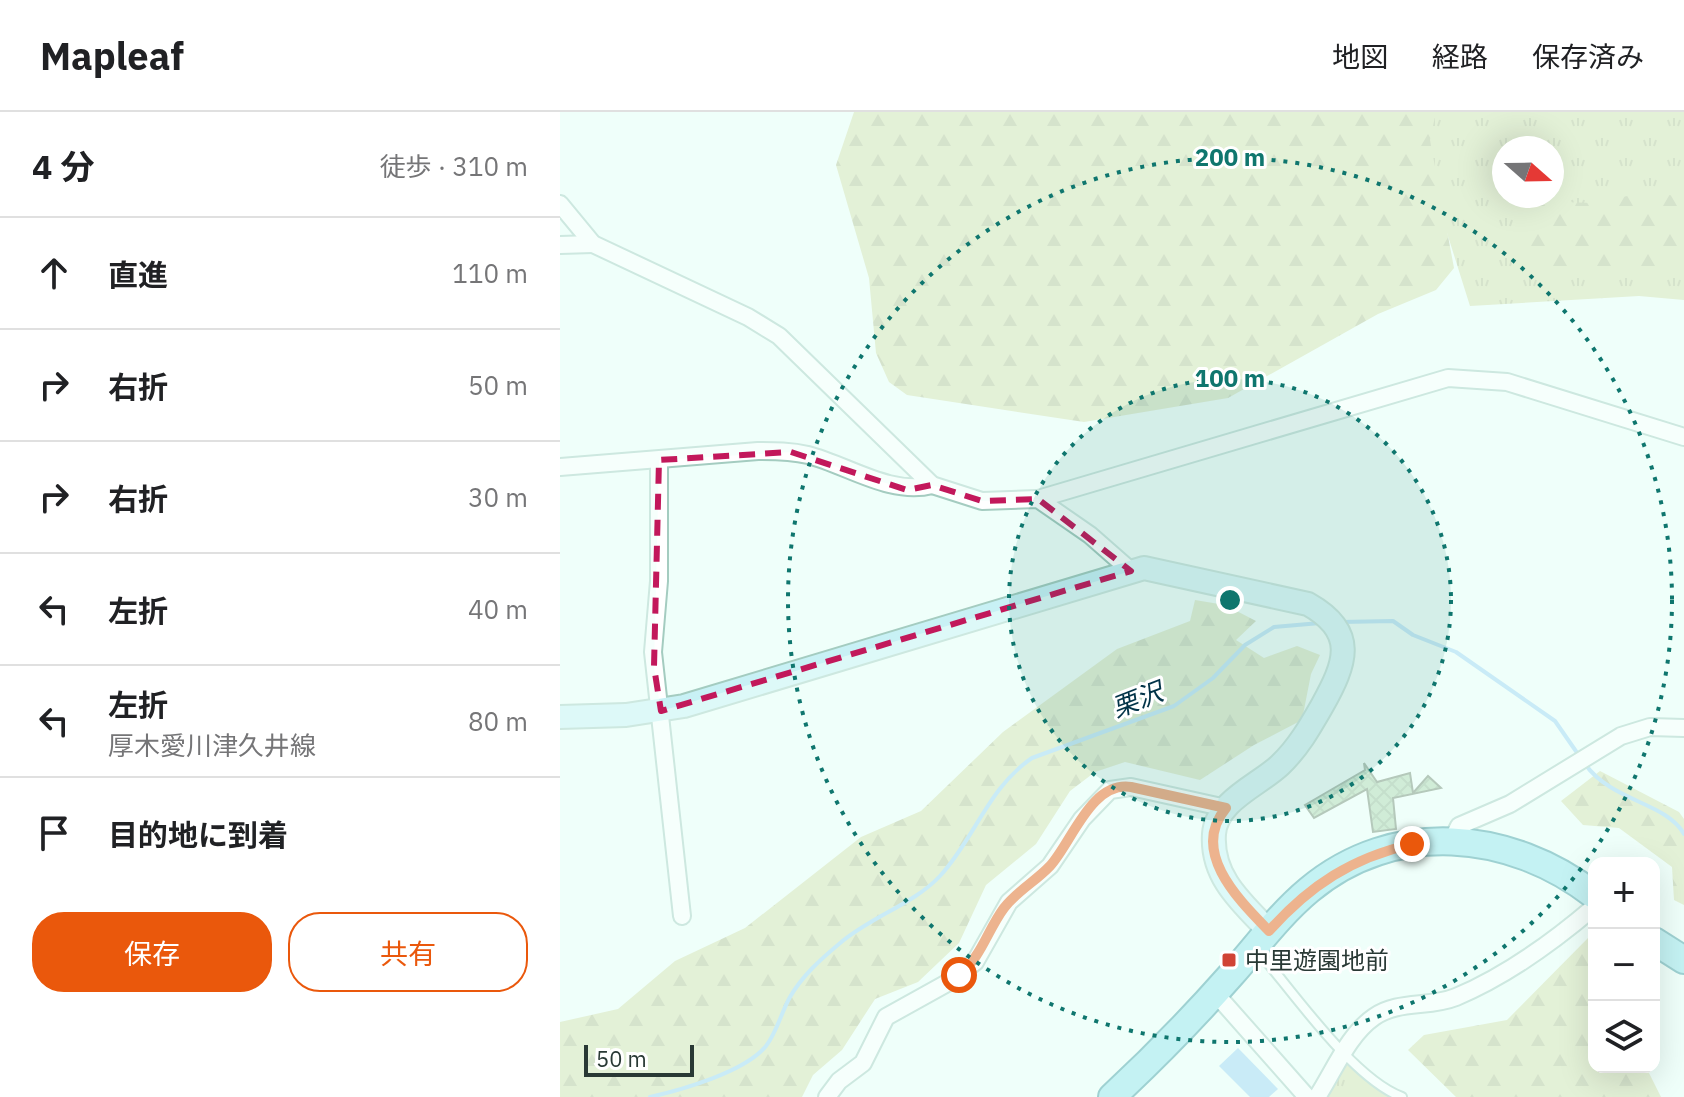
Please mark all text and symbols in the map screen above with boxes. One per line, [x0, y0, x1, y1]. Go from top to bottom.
text: Mapleaf [40, 31, 184, 80]
text: 地図 [1332, 38, 1388, 75]
text: 経路 [1432, 38, 1488, 75]
text: 保存済み [1532, 38, 1644, 75]
north arrow [1492, 136, 1564, 208]
text: 200 m [1195, 141, 1265, 173]
text: 4 分 [32, 144, 94, 188]
text: 徒歩 · 310 m [380, 149, 528, 183]
icon: ahead [32, 251, 76, 295]
text: 直進 [108, 255, 168, 294]
text: 110 m [452, 256, 528, 290]
text: 100 m [1195, 362, 1265, 394]
icon: right [32, 363, 76, 407]
text: 右折 [108, 367, 168, 406]
text: 50 m [468, 368, 528, 402]
icon: right [32, 475, 76, 519]
text: 右折 [108, 479, 168, 518]
text: 30 m [468, 480, 528, 514]
centre of rings [1216, 586, 1244, 614]
icon: left [32, 587, 76, 631]
text: 左折 [108, 591, 168, 630]
text: 40 m [468, 592, 528, 626]
water label: 栗沢 [1107, 673, 1170, 724]
text: 左折 [108, 685, 168, 724]
icon: left [32, 699, 76, 743]
text: 80 m [468, 704, 528, 738]
text: 厚木愛川津久井線 [108, 728, 316, 762]
icon: arrive [32, 811, 76, 855]
text: 目的地に到着 [108, 815, 288, 854]
route end [1394, 826, 1430, 862]
map controls [1588, 857, 1660, 1073]
button: + [1588, 857, 1660, 929]
button: 保存 [32, 912, 272, 992]
button: 共有 [288, 912, 528, 992]
button: − [1588, 929, 1660, 1001]
place label: 中里遊園地前 [1245, 944, 1389, 976]
marker: 中里遊園地前 [1220, 951, 1238, 969]
route start [941, 957, 977, 993]
button: layers [1588, 1001, 1660, 1073]
scale bar [584, 1041, 694, 1077]
text: 50 m [596, 1044, 647, 1073]

